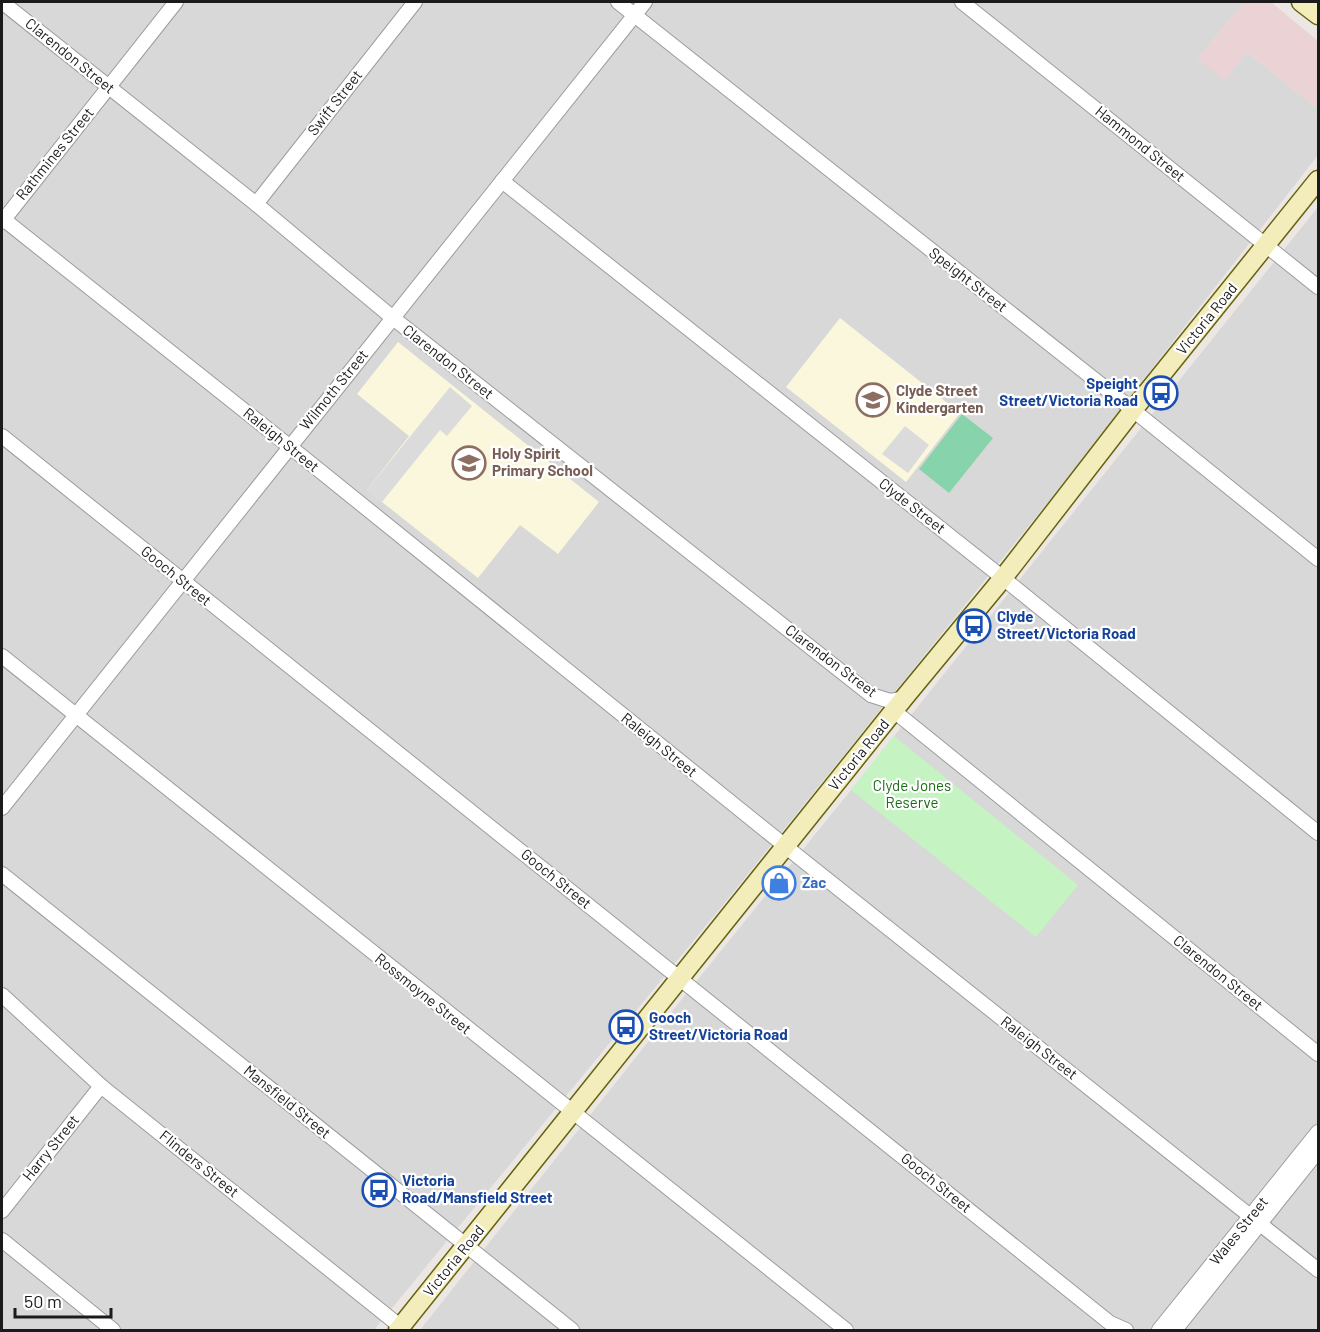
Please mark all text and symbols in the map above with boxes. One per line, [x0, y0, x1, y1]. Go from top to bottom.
street label: Clarendon Street [22, 14, 119, 97]
street label: Swift Street [303, 66, 365, 139]
street label: Hammond Street [1092, 101, 1189, 185]
street label: Rathmines Street [11, 104, 97, 203]
street label: Speight Street [926, 243, 1011, 315]
street label: Victoria Road [1172, 279, 1241, 358]
street label: Clarendon Street [400, 320, 497, 402]
street label: Wilmoth Street [295, 345, 371, 433]
place label: Speight Street/Victoria Road [999, 374, 1138, 409]
bus stop icon: Speight Street/Victoria Road [1143, 375, 1179, 411]
place label: Clyde Street Kindergarten [896, 381, 984, 416]
school or university icon: Clyde Street Kindergarten [855, 382, 891, 418]
street label: Raleigh Street [240, 403, 323, 475]
place label: Holy Spirit Primary School [492, 444, 593, 479]
school or university icon: Holy Spirit Primary School [451, 445, 487, 481]
street label: Clyde Street [876, 474, 949, 537]
street label: Gooch Street [138, 541, 215, 609]
place label: Clyde Street/Victoria Road [997, 607, 1136, 642]
bus stop icon: Clyde Street/Victoria Road [956, 608, 992, 644]
street label: Clarendon Street [782, 620, 881, 700]
street label: Raleigh Street [618, 708, 701, 780]
street label: Victoria Road [824, 715, 893, 794]
park label: Clyde Jones Reserve [873, 776, 951, 811]
street label: Gooch Street [518, 844, 595, 912]
shop icon: Zac [761, 865, 797, 901]
place label: Zac [802, 873, 826, 891]
street label: Clarendon Street [1170, 931, 1267, 1014]
street label: Rossmoyne Street [372, 949, 475, 1038]
place label: Gooch Street/Victoria Road [649, 1008, 788, 1043]
bus stop icon: Gooch Street/Victoria Road [608, 1009, 644, 1045]
street label: Raleigh Street [998, 1012, 1081, 1083]
street label: Mansfield Street [241, 1061, 335, 1142]
street label: Harry Street [18, 1111, 82, 1184]
street label: Flinders Street [156, 1126, 243, 1201]
street label: Gooch Street [898, 1148, 975, 1216]
place label: Victoria Road/Mansfield Street [402, 1171, 553, 1206]
bus stop icon: Victoria Road/Mansfield Street [361, 1172, 397, 1208]
street label: Wales Street [1205, 1193, 1271, 1268]
street label: Victoria Road [419, 1221, 488, 1300]
scale bar [15, 1281, 111, 1319]
text: 50 m [24, 1290, 62, 1312]

